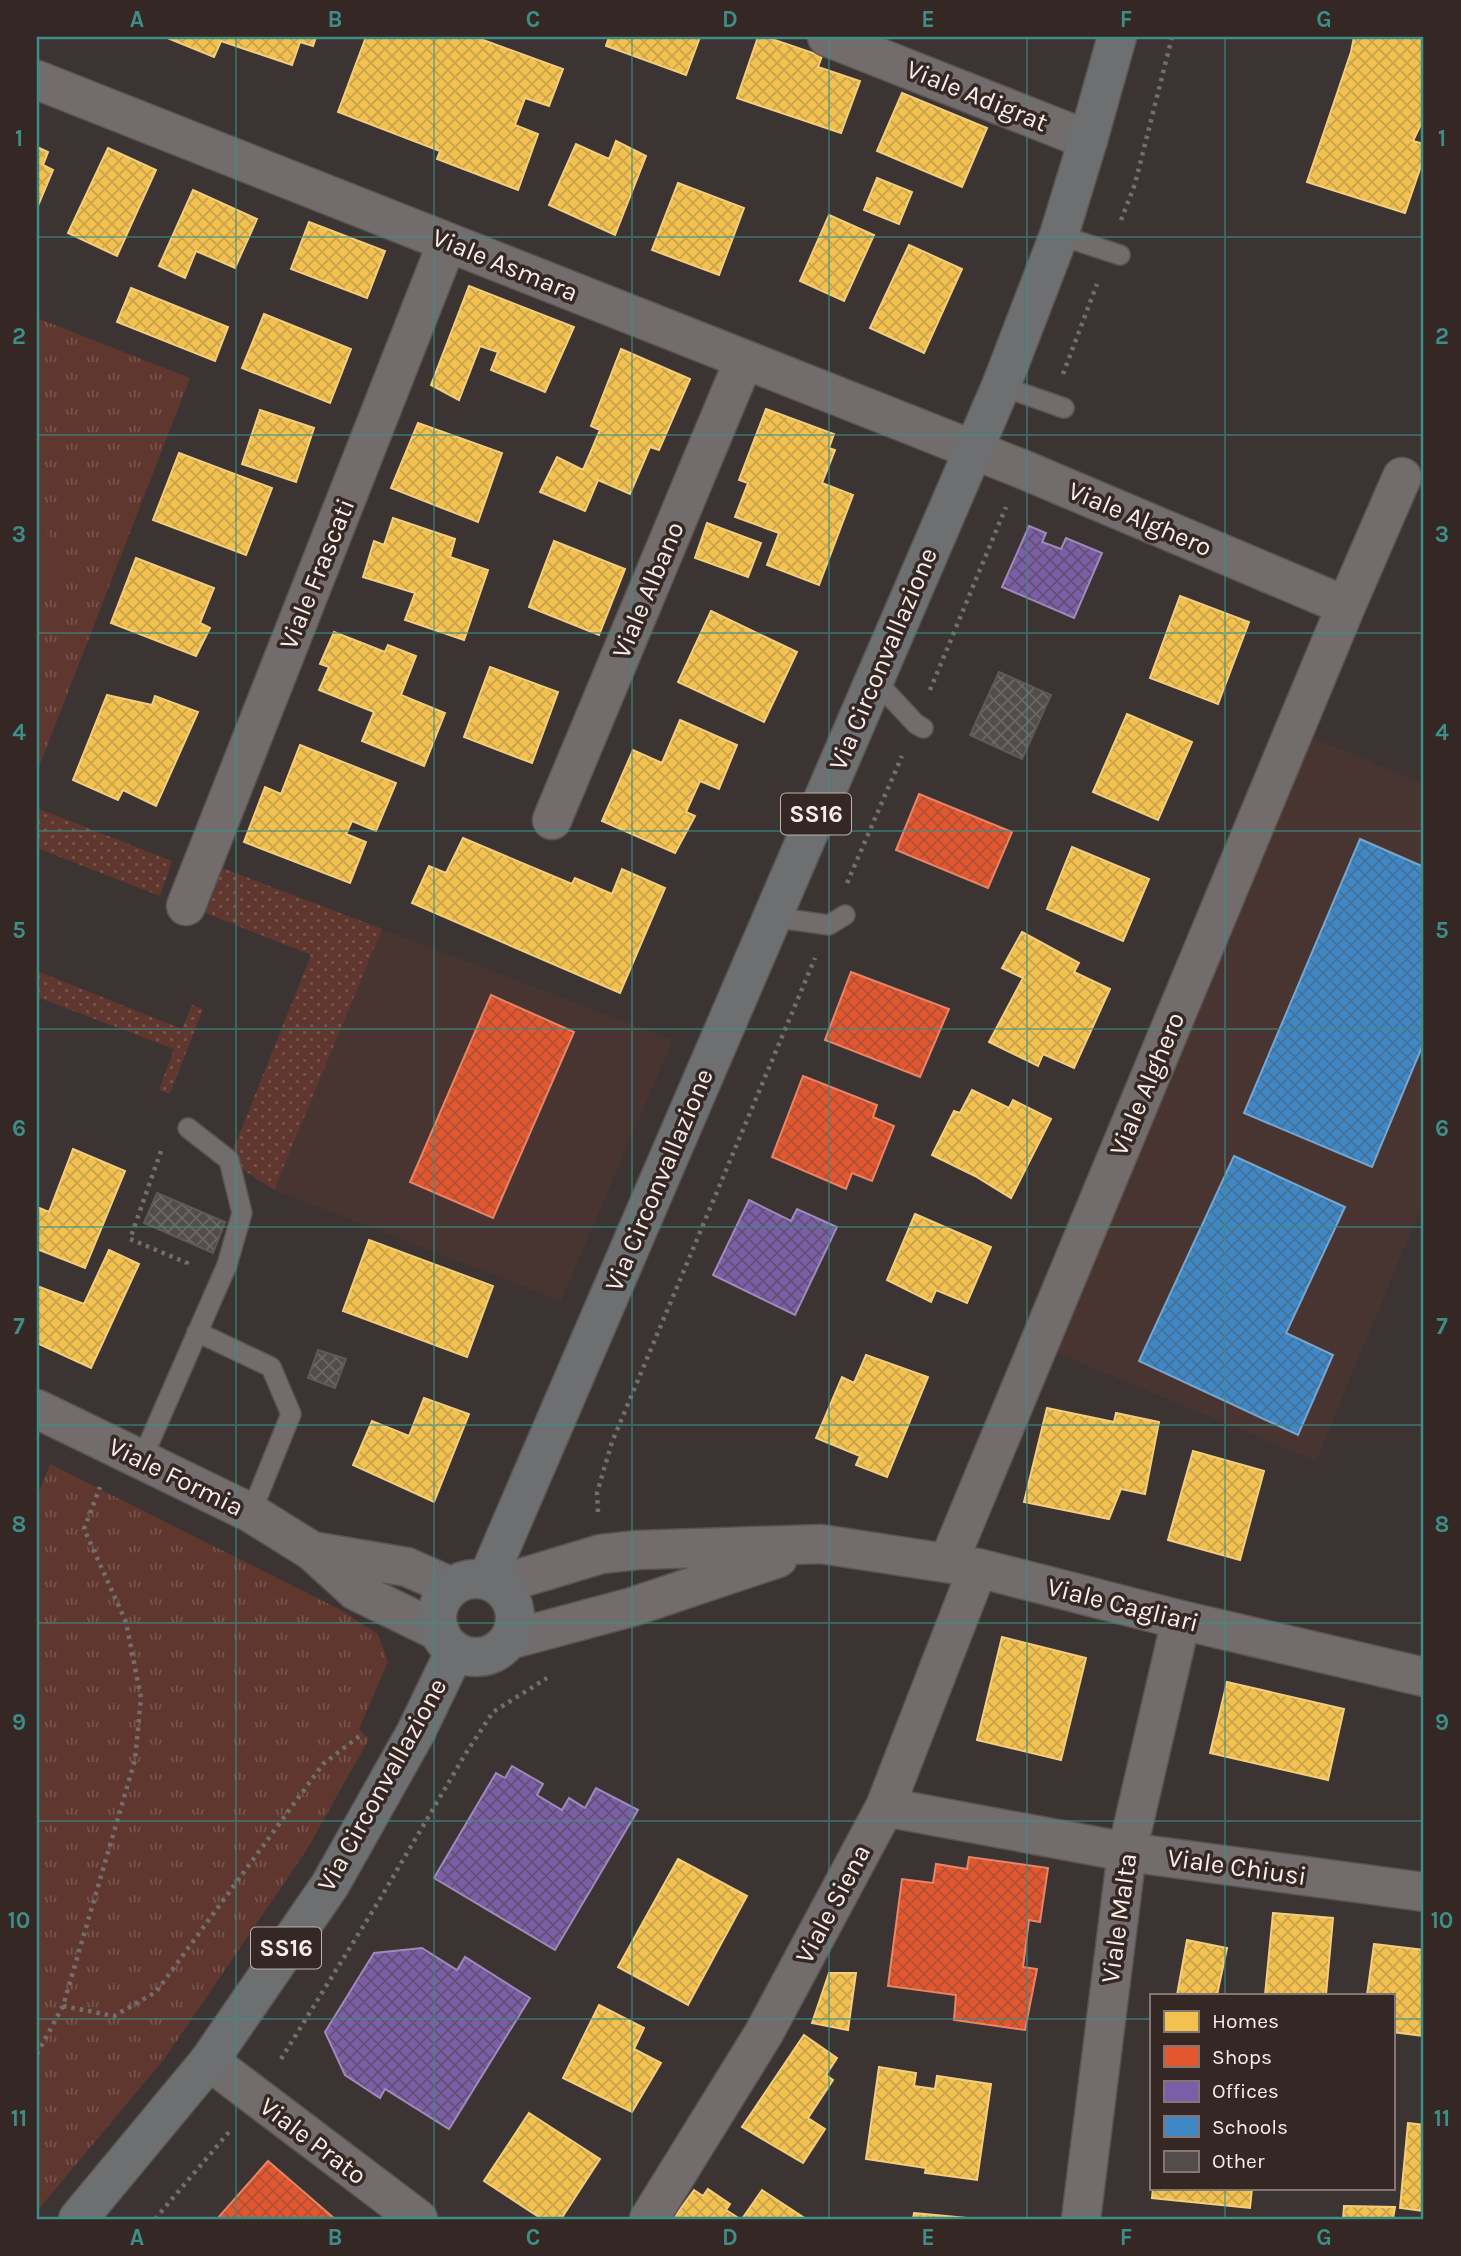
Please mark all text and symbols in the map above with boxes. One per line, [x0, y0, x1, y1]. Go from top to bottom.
text: A [130, 6, 144, 33]
text: B [328, 6, 342, 33]
text: C [526, 6, 540, 33]
text: D [722, 6, 738, 33]
text: E [921, 6, 935, 33]
text: F [1120, 6, 1132, 33]
text: G [1316, 6, 1332, 33]
street label: Viale Adigrat [902, 54, 1052, 139]
text: 1 [15, 125, 23, 152]
text: 1 [1438, 125, 1446, 152]
street label: Viale Asmara [428, 222, 582, 308]
text: 2 [12, 323, 26, 350]
text: 2 [1435, 323, 1449, 350]
street label: Viale Alghero [1064, 475, 1216, 563]
street label: Viale Frascati [273, 494, 361, 654]
street label: Viale Albano [605, 517, 691, 663]
text: 3 [12, 521, 26, 548]
text: 3 [1435, 521, 1449, 548]
street label: Via Circonvallazione [822, 543, 944, 775]
text: 4 [12, 719, 26, 746]
text: 4 [1435, 719, 1449, 746]
road number: SS16 [781, 794, 851, 834]
text: 5 [12, 917, 26, 944]
text: 5 [1435, 917, 1449, 944]
street label: Viale Alghero [1103, 1008, 1191, 1160]
street label: Via Circonvallazione [598, 1064, 720, 1296]
text: 6 [12, 1115, 26, 1142]
text: 6 [1435, 1115, 1449, 1142]
text: 7 [13, 1313, 25, 1340]
text: 7 [1436, 1313, 1448, 1340]
street label: Viale Formia [103, 1431, 249, 1523]
text: 8 [12, 1511, 26, 1538]
text: 8 [1435, 1511, 1449, 1538]
street label: Viale Cagliari [1044, 1571, 1202, 1639]
street label: Via Circonvallazione [311, 1673, 453, 1897]
text: 9 [12, 1709, 26, 1736]
text: 9 [1435, 1709, 1449, 1736]
street label: Viale Siena [789, 1839, 877, 1969]
street label: Viale Chiusi [1166, 1842, 1308, 1892]
street label: Viale Malta [1095, 1851, 1143, 1985]
text: 10 [8, 1907, 30, 1934]
text: 10 [1431, 1907, 1453, 1934]
road number: SS16 [251, 1927, 321, 1968]
legend [1150, 1994, 1394, 2190]
text: Homes [1212, 2009, 1279, 2033]
text: Shops [1212, 2045, 1272, 2069]
text: Offices [1212, 2079, 1279, 2103]
street label: Viale Prato [254, 2091, 372, 2191]
text: 11 [11, 2105, 27, 2132]
text: 11 [1434, 2105, 1450, 2132]
text: Schools [1212, 2115, 1288, 2139]
text: Other [1212, 2149, 1265, 2173]
text: A [130, 2224, 144, 2251]
text: B [328, 2224, 342, 2251]
text: C [526, 2224, 540, 2251]
text: D [722, 2224, 738, 2251]
text: E [921, 2224, 935, 2251]
text: F [1120, 2224, 1132, 2251]
text: G [1316, 2224, 1332, 2251]

